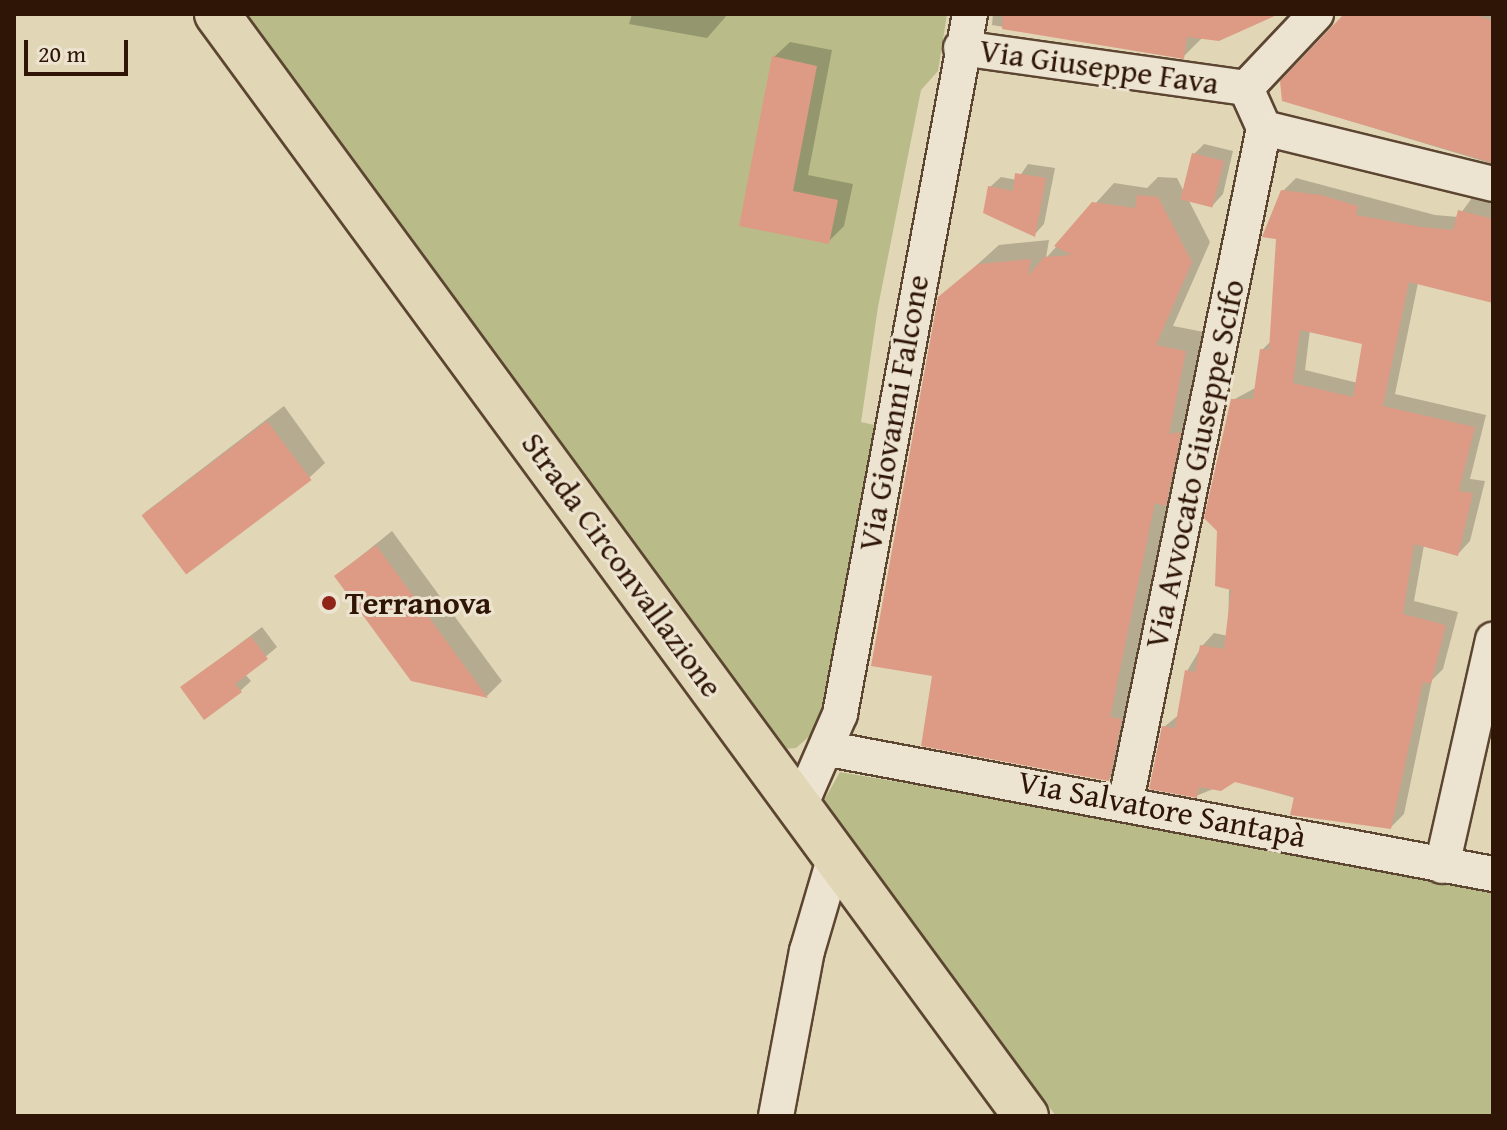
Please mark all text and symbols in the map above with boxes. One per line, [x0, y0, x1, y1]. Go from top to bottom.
scale bar [28, 24, 132, 74]
street label: Via Giuseppe Fava [977, 31, 1221, 103]
text: 20 m [38, 36, 86, 71]
street label: Via Giovanni Falcone [851, 272, 937, 554]
street label: Via Avvocato Giuseppe Scifo [1137, 276, 1253, 652]
street label: Strada Circonvallazione [513, 425, 731, 705]
place label: Terranova [345, 584, 491, 622]
marker: Terranova [320, 594, 338, 612]
street label: Via Salvatore Santapà [1015, 762, 1309, 856]

